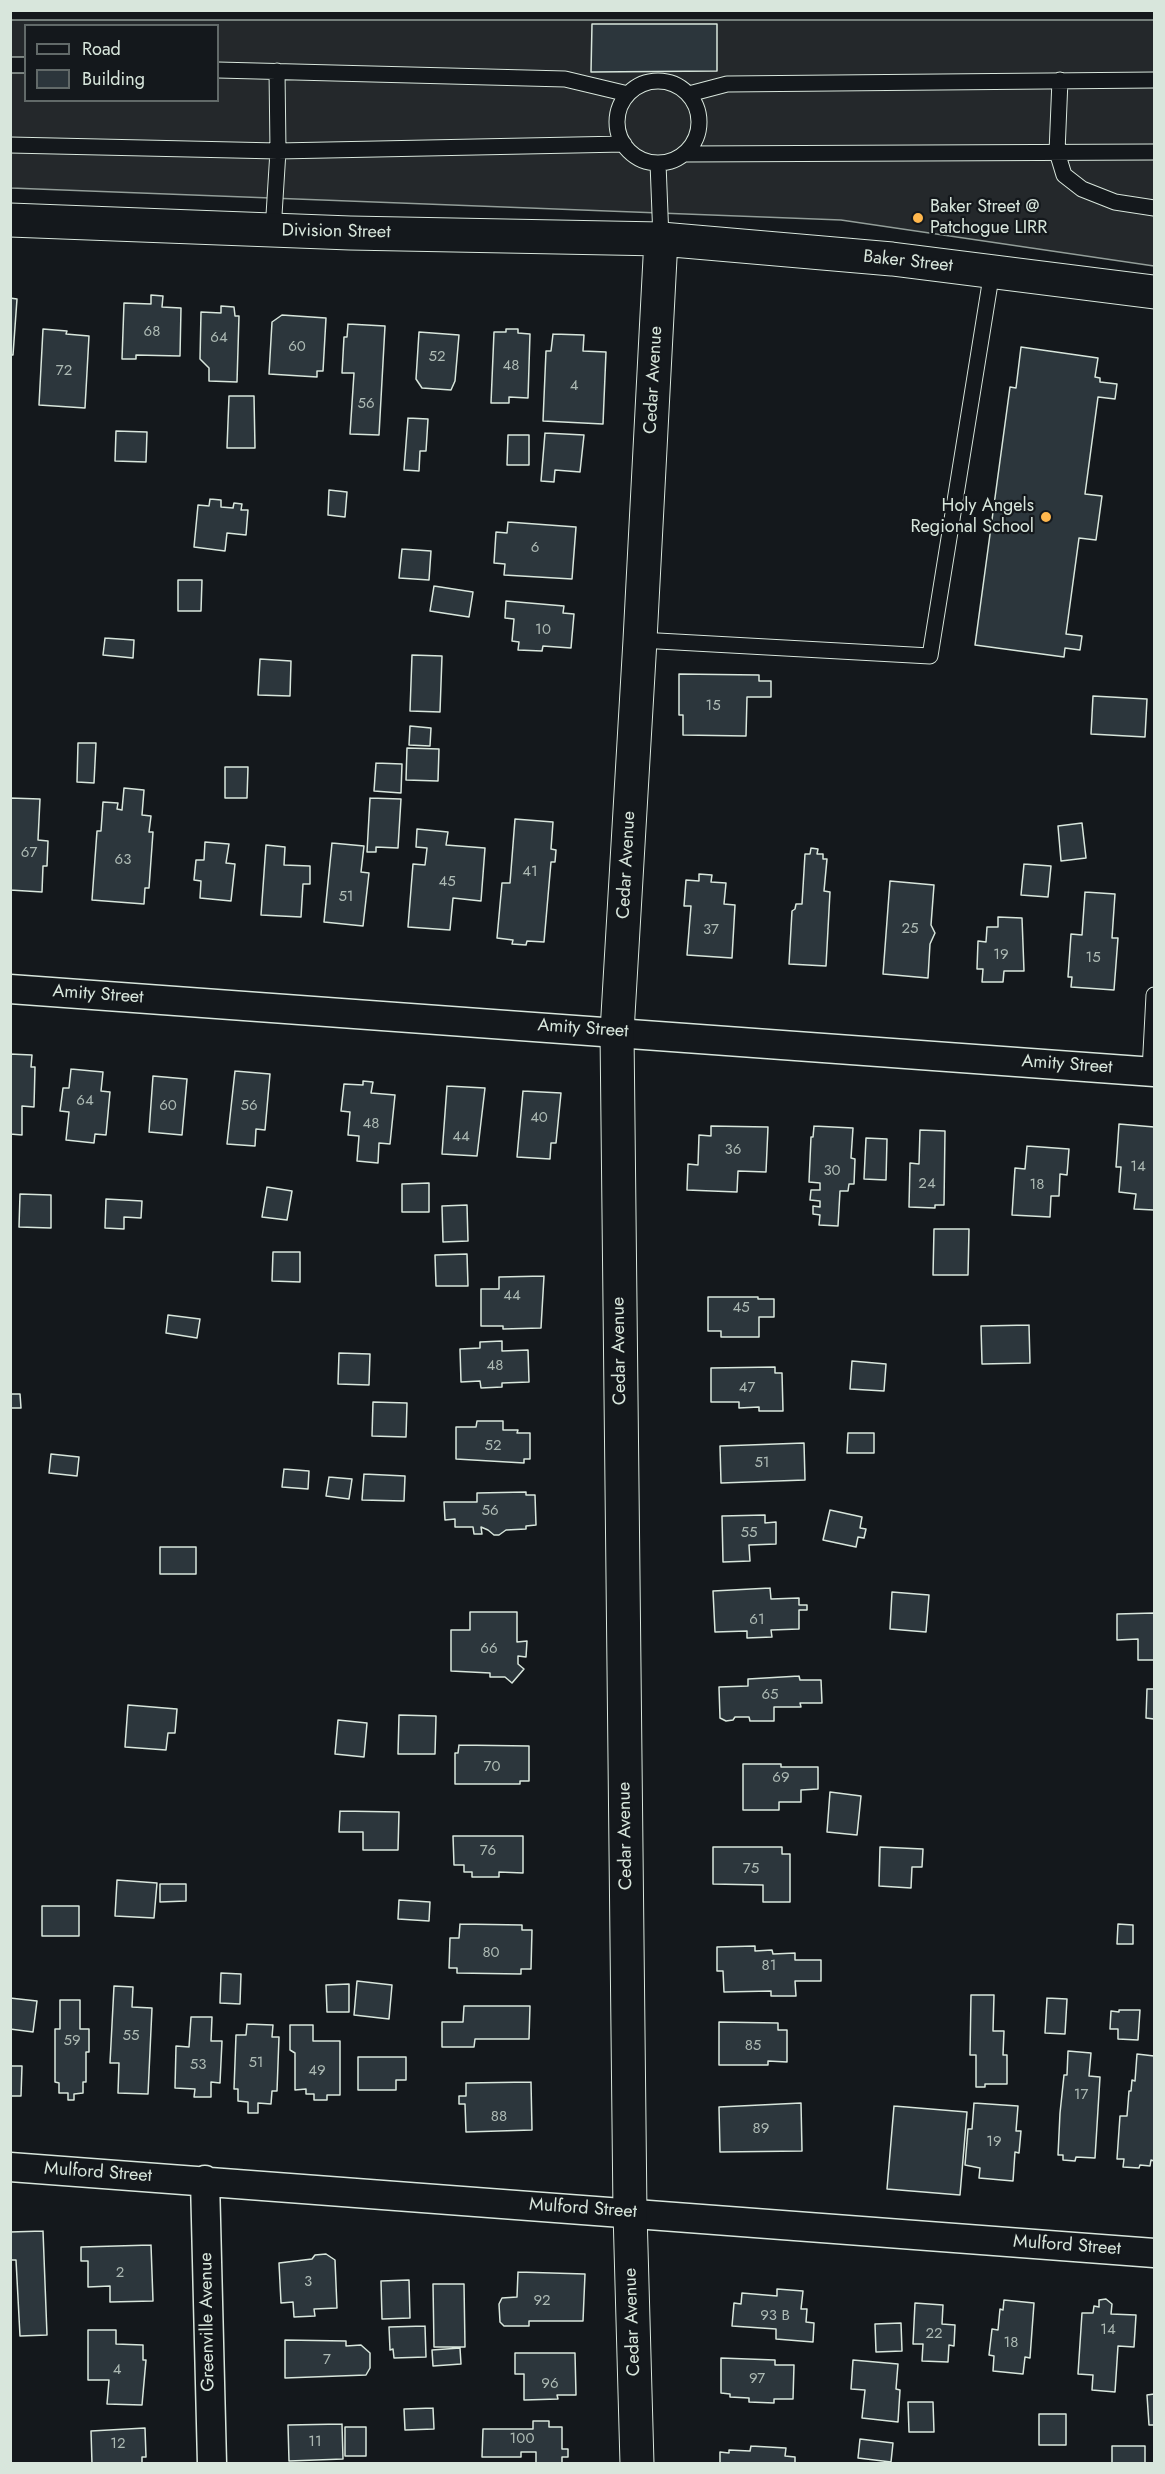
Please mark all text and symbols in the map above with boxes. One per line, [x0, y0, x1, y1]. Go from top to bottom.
legend [24, 24, 219, 102]
text: Road [82, 36, 121, 62]
text: Building [82, 66, 145, 92]
place label: Baker Street @ Patchogue LIRR [930, 197, 1047, 240]
marker: Baker Street @ Patchogue LIRR [911, 211, 925, 225]
street label: Division Street [281, 220, 391, 244]
street label: Baker Street [862, 247, 954, 277]
house number: 68 [144, 323, 160, 341]
street label: Cedar Avenue [640, 325, 668, 435]
house number: 64 [210, 329, 228, 347]
house number: 60 [288, 338, 306, 356]
house number: 52 [429, 348, 445, 366]
house number: 48 [503, 357, 519, 375]
house number: 72 [56, 362, 72, 380]
house number: 4 [570, 377, 578, 395]
house number: 56 [357, 395, 375, 413]
place label: Holy Angels Regional School [911, 496, 1034, 538]
marker: Holy Angels Regional School [1039, 510, 1053, 524]
house number: 6 [531, 539, 539, 557]
house number: 10 [535, 621, 551, 639]
house number: 15 [705, 697, 721, 715]
street label: Cedar Avenue [613, 810, 641, 920]
house number: 67 [21, 844, 37, 862]
house number: 63 [115, 851, 131, 869]
house number: 41 [522, 863, 538, 881]
house number: 45 [438, 873, 456, 891]
house number: 51 [338, 888, 354, 906]
house number: 25 [902, 920, 918, 938]
house number: 37 [703, 921, 719, 939]
house number: 19 [993, 946, 1009, 964]
house number: 15 [1085, 949, 1101, 967]
street label: Amity Street [52, 981, 144, 1009]
street label: Amity Street [537, 1015, 629, 1043]
street label: Amity Street [1021, 1051, 1113, 1079]
house number: 64 [76, 1092, 94, 1110]
house number: 60 [159, 1097, 177, 1115]
house number: 56 [240, 1097, 258, 1115]
house number: 40 [530, 1109, 548, 1127]
house number: 48 [363, 1115, 379, 1133]
house number: 44 [452, 1128, 470, 1146]
house number: 36 [725, 1141, 741, 1159]
house number: 14 [1130, 1158, 1146, 1176]
house number: 30 [823, 1162, 841, 1180]
house number: 24 [918, 1175, 936, 1193]
house number: 18 [1030, 1176, 1044, 1194]
house number: 44 [503, 1287, 521, 1305]
street label: Cedar Avenue [608, 1297, 632, 1405]
house number: 45 [732, 1299, 750, 1317]
house number: 48 [487, 1357, 503, 1375]
house number: 47 [739, 1379, 755, 1397]
house number: 52 [485, 1437, 501, 1455]
house number: 51 [754, 1454, 770, 1472]
house number: 56 [481, 1502, 499, 1520]
house number: 55 [741, 1524, 757, 1542]
house number: 61 [749, 1611, 765, 1629]
house number: 66 [480, 1640, 498, 1658]
house number: 65 [761, 1686, 779, 1704]
house number: 70 [484, 1758, 500, 1776]
house number: 69 [772, 1769, 790, 1787]
street label: Cedar Avenue [614, 1782, 638, 1890]
house number: 76 [480, 1842, 496, 1860]
house number: 75 [743, 1860, 759, 1878]
house number: 80 [482, 1944, 500, 1962]
house number: 81 [762, 1957, 776, 1975]
house number: 55 [123, 2027, 139, 2045]
house number: 59 [63, 2032, 81, 2050]
house number: 85 [745, 2037, 761, 2055]
house number: 51 [248, 2054, 264, 2072]
house number: 53 [190, 2056, 206, 2074]
house number: 49 [308, 2062, 326, 2080]
house number: 17 [1074, 2086, 1088, 2104]
house number: 88 [491, 2108, 507, 2126]
house number: 89 [753, 2120, 769, 2138]
house number: 19 [986, 2133, 1002, 2151]
street label: Mulford Street [43, 2158, 153, 2188]
street label: Mulford Street [528, 2194, 638, 2224]
street label: Mulford Street [1012, 2231, 1122, 2261]
street label: Greenville Avenue [196, 2252, 220, 2392]
house number: 2 [116, 2264, 124, 2282]
street label: Cedar Avenue [620, 2268, 646, 2376]
house number: 3 [304, 2273, 312, 2291]
house number: 92 [533, 2292, 551, 2310]
house number: 93 B [760, 2307, 790, 2325]
house number: 14 [1100, 2321, 1116, 2339]
house number: 22 [925, 2325, 943, 2343]
house number: 18 [1004, 2334, 1018, 2352]
house number: 7 [323, 2351, 331, 2369]
house number: 4 [113, 2361, 121, 2379]
house number: 97 [749, 2370, 765, 2388]
house number: 96 [541, 2375, 559, 2393]
house number: 100 [510, 2430, 534, 2448]
house number: 11 [308, 2433, 322, 2451]
house number: 12 [110, 2435, 126, 2453]

